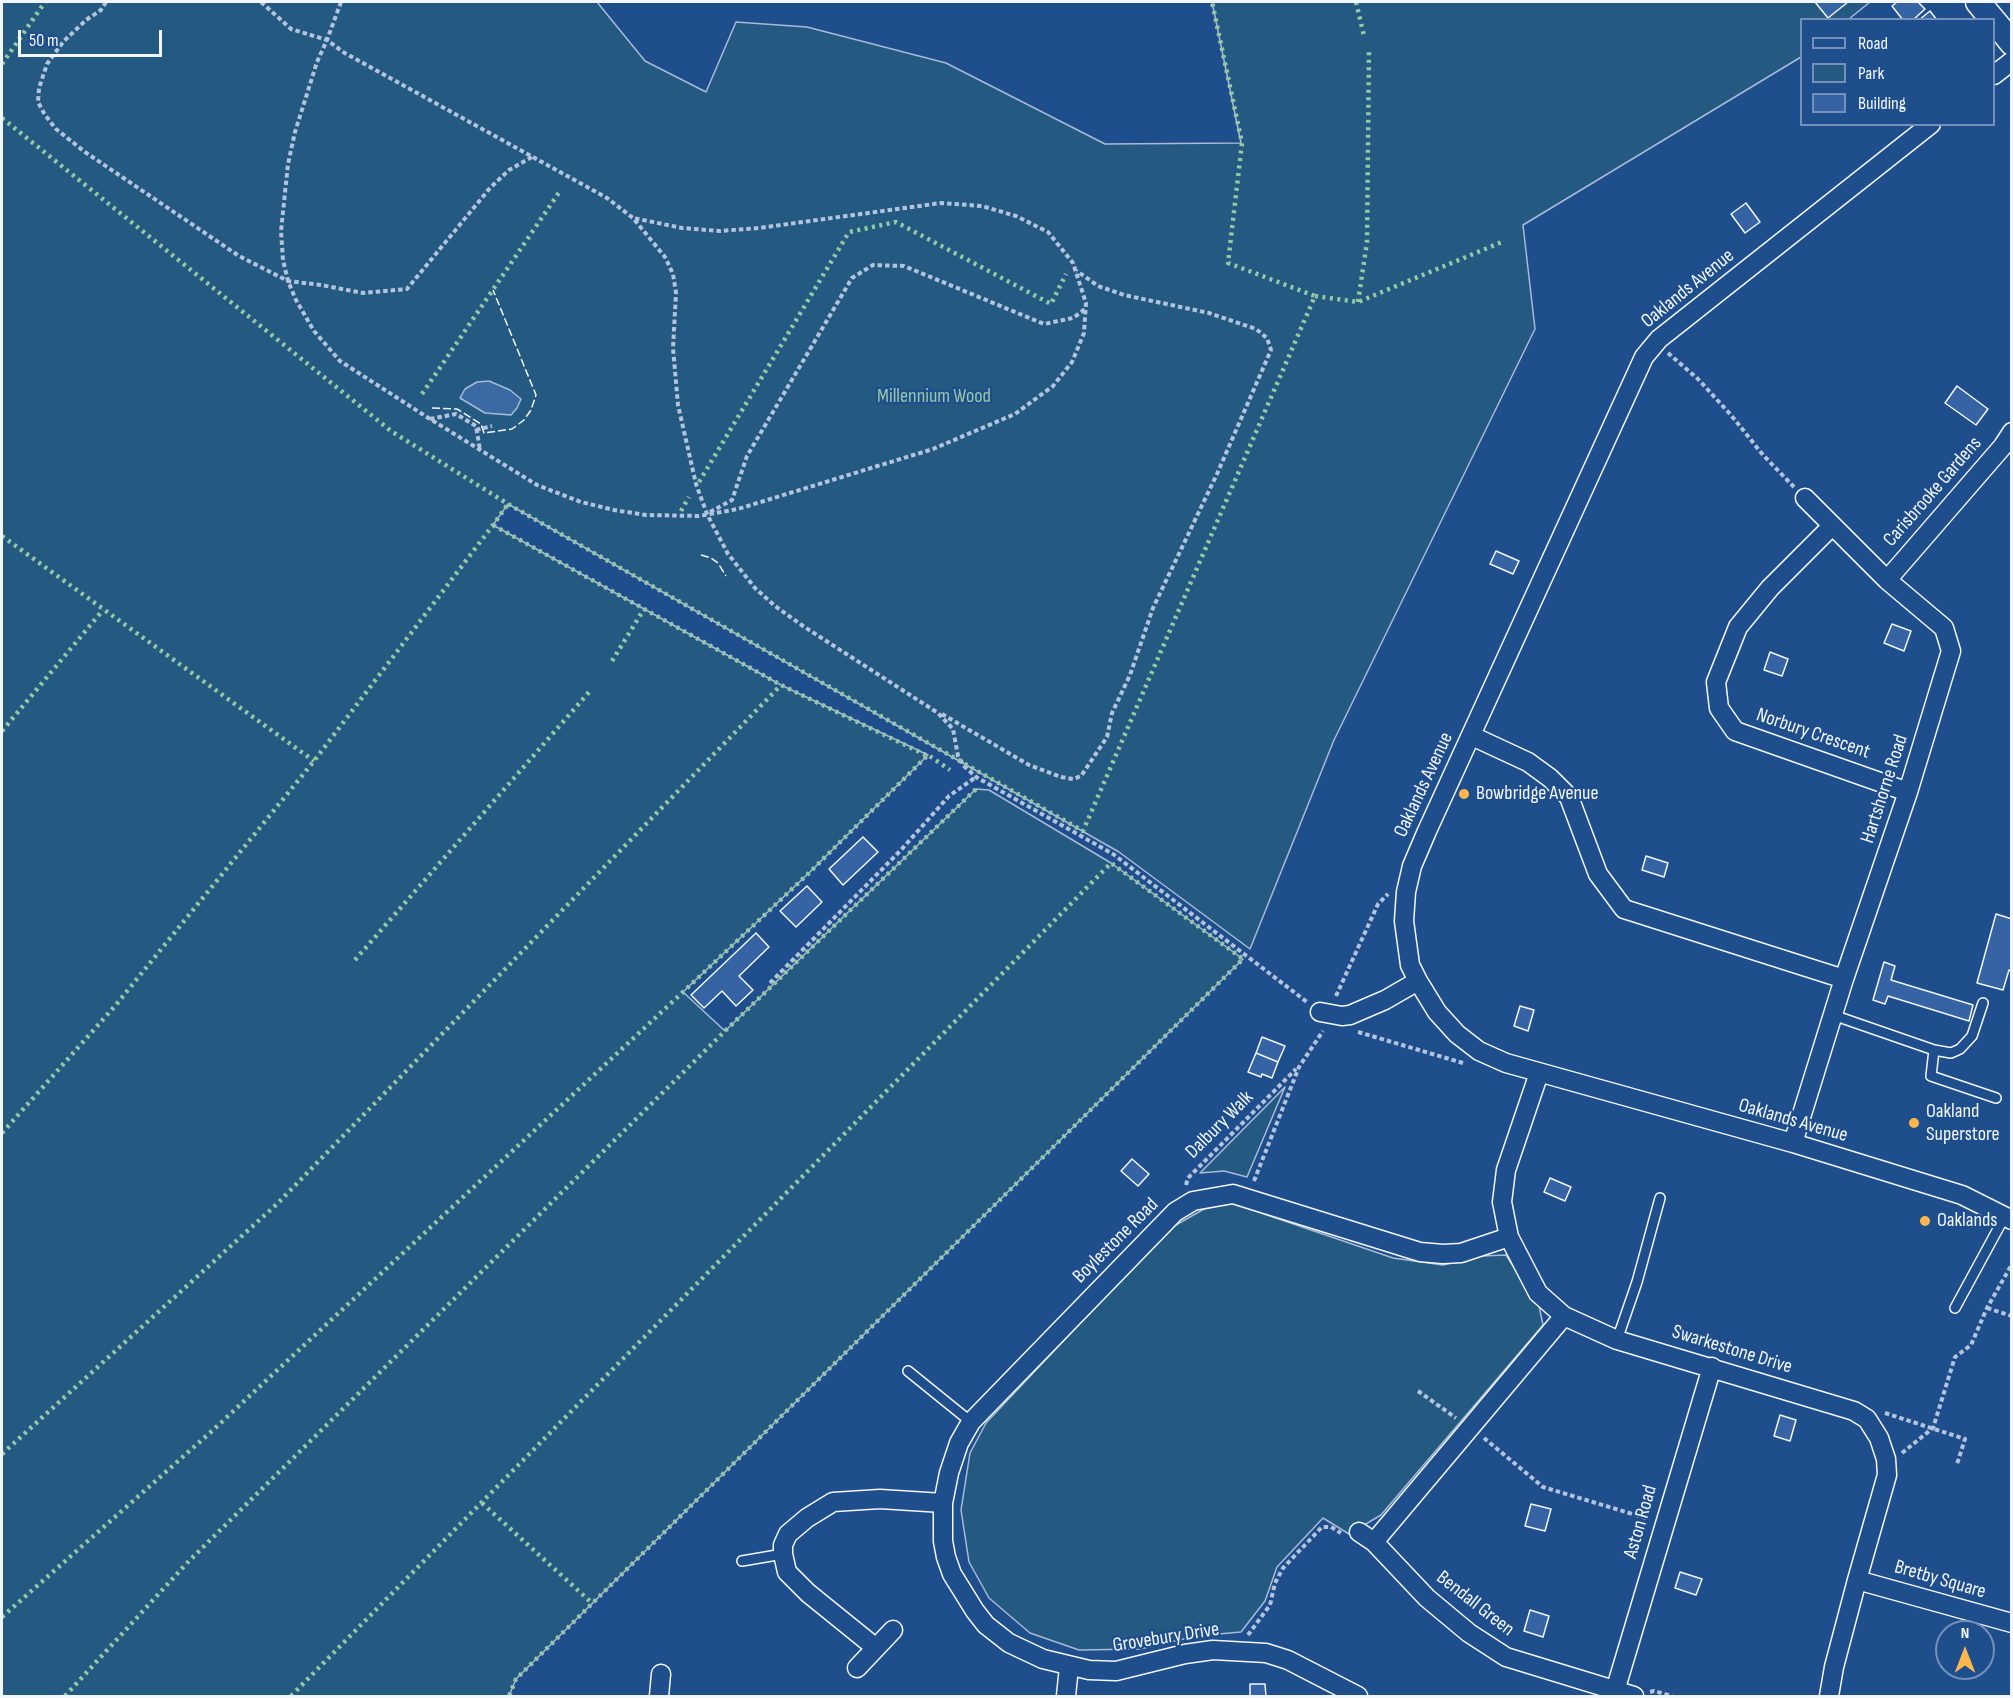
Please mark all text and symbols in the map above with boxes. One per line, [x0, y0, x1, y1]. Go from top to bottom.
scale bar [21, 18, 165, 56]
legend [1800, 18, 1995, 126]
text: 50 m [29, 30, 59, 51]
text: Road [1858, 33, 1888, 54]
text: Park [1858, 63, 1884, 84]
text: Building [1858, 93, 1906, 114]
street label: Oaklands Avenue [1637, 244, 1739, 334]
park label: Millennium Wood [877, 385, 991, 409]
street label: Carisbrooke Gardens [1879, 432, 1987, 552]
street label: Norbury Crescent [1753, 703, 1873, 765]
street label: Oaklands Avenue [1389, 729, 1459, 841]
street label: Hartshorne Road [1856, 732, 1914, 846]
place label: Bowbridge Avenue [1476, 782, 1598, 806]
marker: Bowbridge Avenue [1457, 787, 1471, 801]
street label: Dalbury Walk [1181, 1086, 1259, 1164]
street label: Oaklands Avenue [1736, 1094, 1850, 1148]
place label: Oakland Superstore [1926, 1100, 2000, 1147]
marker: Oakland Superstore [1907, 1116, 1921, 1130]
street label: Boylestone Road [1068, 1193, 1164, 1289]
place label: Oaklands [1937, 1209, 1998, 1233]
marker: Oaklands [1918, 1214, 1932, 1228]
street label: Swarkestone Drive [1669, 1320, 1795, 1380]
street label: Aston Road [1619, 1483, 1663, 1561]
street label: Bretby Square [1892, 1556, 1988, 1604]
street label: Bendall Green [1431, 1566, 1519, 1642]
street label: Grovebury Drive [1111, 1618, 1221, 1658]
north arrow [1935, 1620, 1995, 1680]
text: N [1961, 1624, 1969, 1643]

